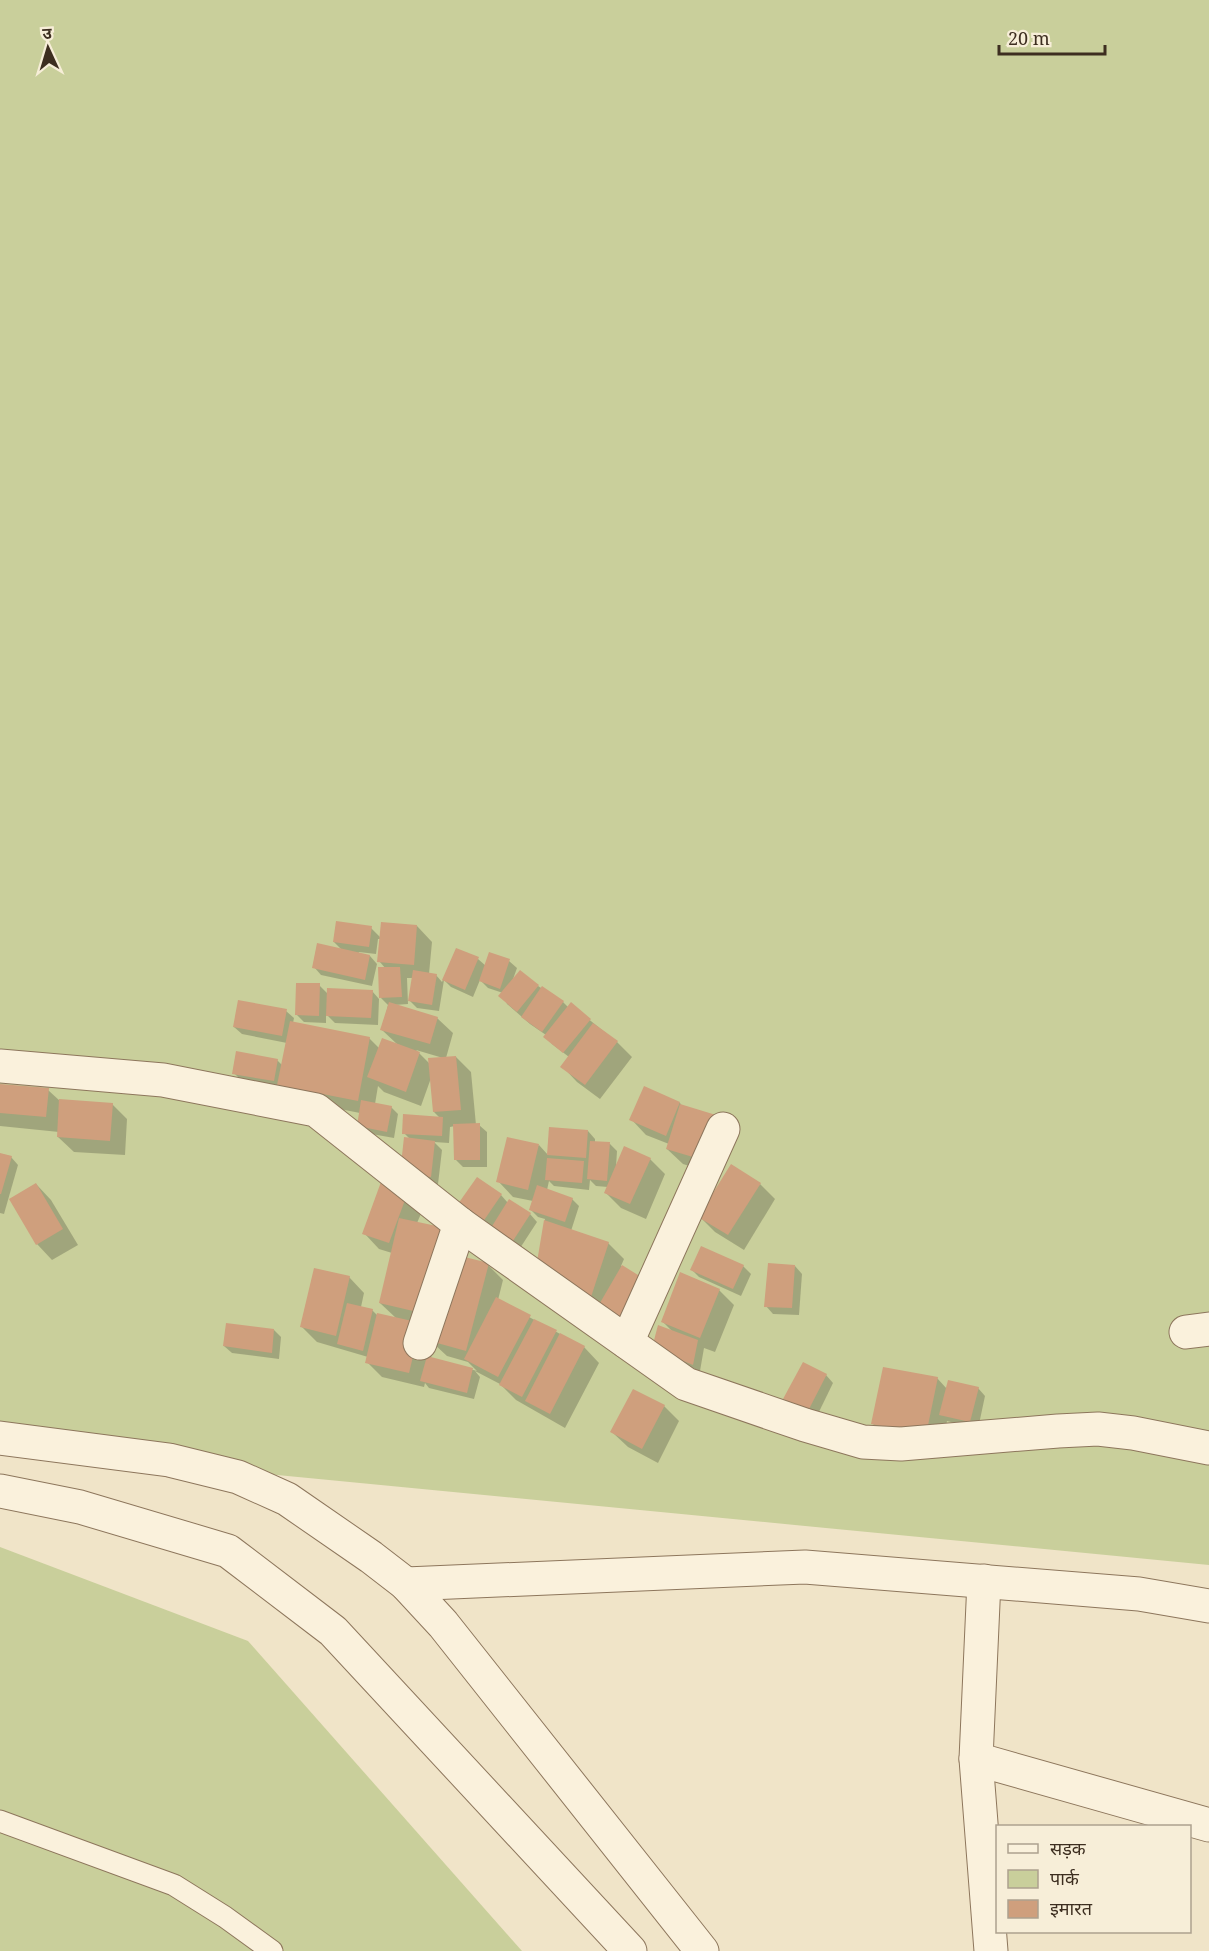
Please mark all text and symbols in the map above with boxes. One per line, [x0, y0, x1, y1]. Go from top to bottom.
north arrow [18, 18, 78, 78]
scale bar [999, 18, 1106, 56]
text: उ [42, 22, 53, 44]
text: 20 m [1008, 26, 1050, 50]
legend [996, 1825, 1191, 1933]
text: सड़क [1050, 1836, 1087, 1860]
text: पार्क [1050, 1866, 1080, 1890]
text: इमारत [1050, 1896, 1093, 1920]

